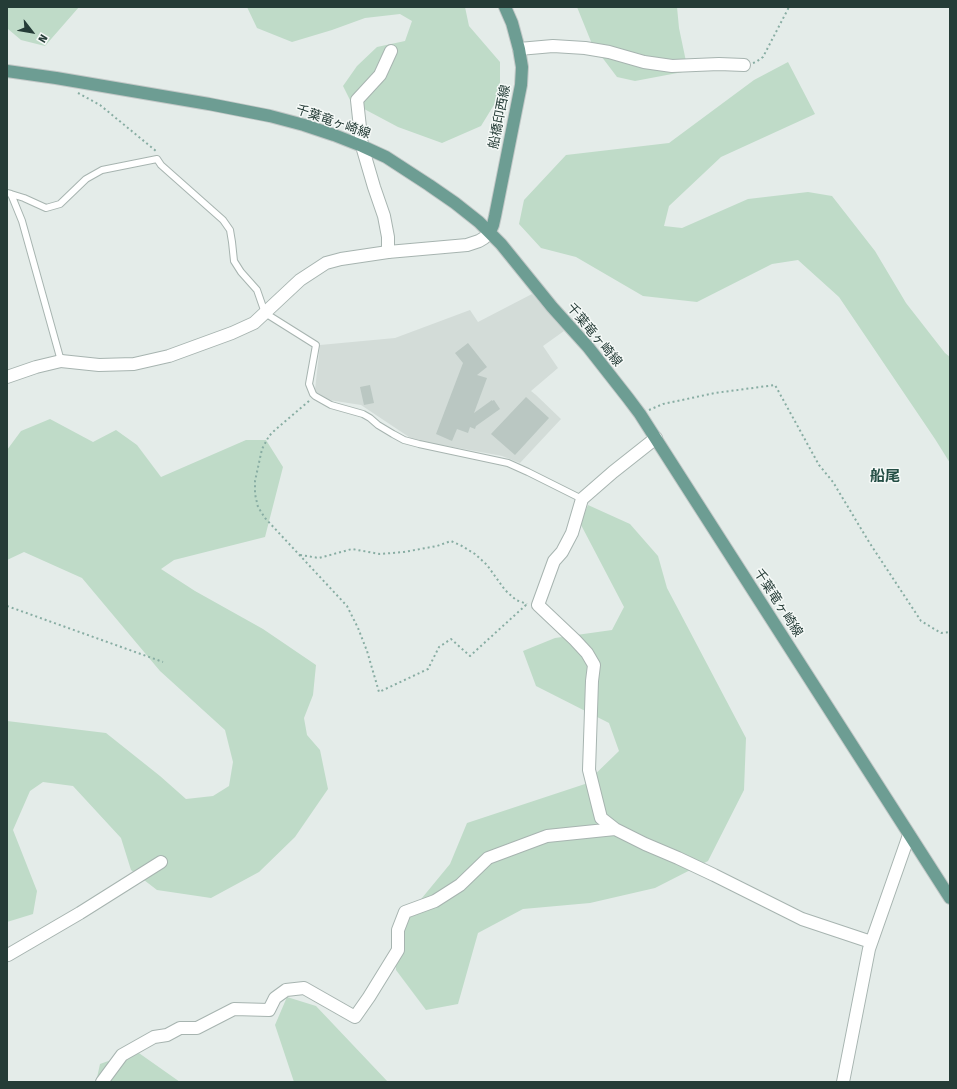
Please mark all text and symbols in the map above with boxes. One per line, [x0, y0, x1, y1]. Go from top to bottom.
north arrow [12, 12, 52, 52]
text: N [35, 32, 50, 45]
street label: 船橋印西線 [486, 84, 514, 150]
street label: 千葉竜ヶ崎線 [294, 102, 372, 142]
street label: 千葉竜ヶ崎線 [563, 300, 625, 370]
district label: 船尾 [870, 468, 900, 486]
street label: 千葉竜ヶ崎線 [750, 566, 806, 640]

